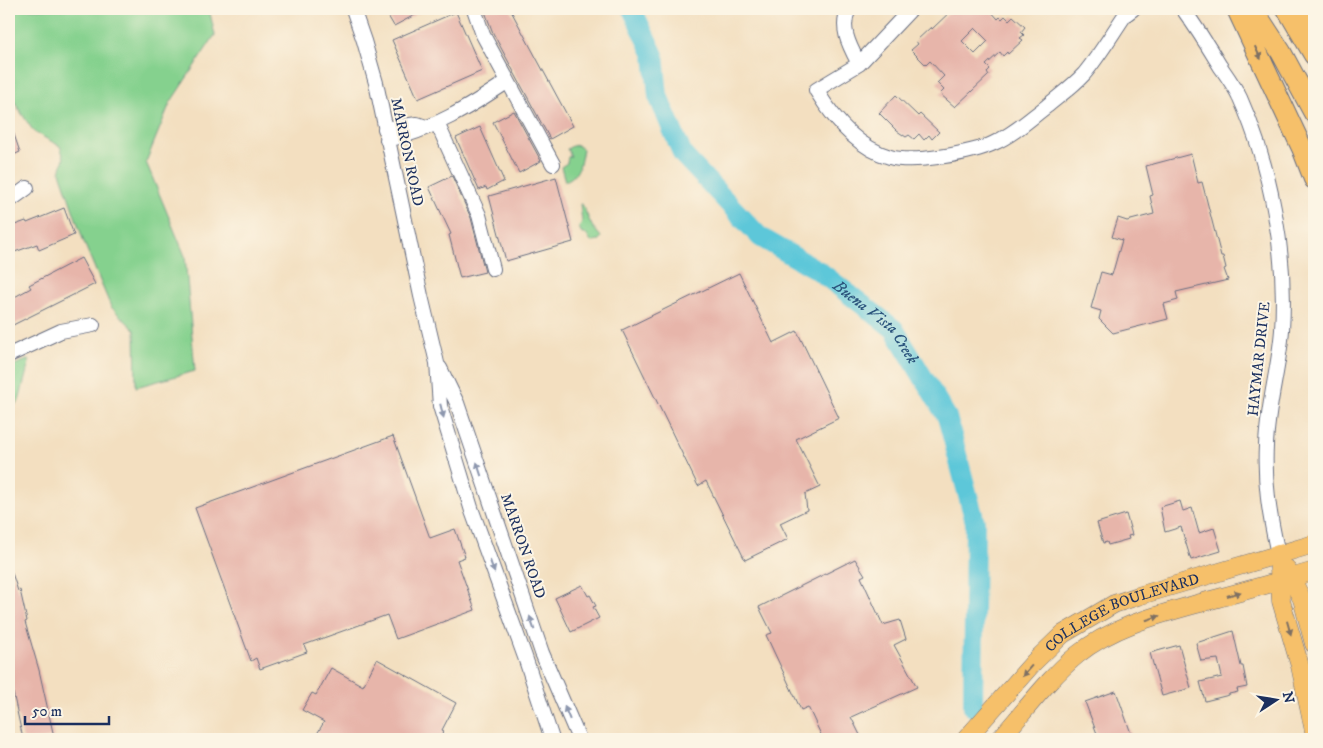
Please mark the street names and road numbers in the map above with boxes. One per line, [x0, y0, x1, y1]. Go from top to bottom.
street label: MARRON ROAD [386, 96, 428, 208]
street label: HAYMAR DRIVE [1244, 300, 1275, 417]
street label: MARRON ROAD [496, 491, 550, 601]
street label: COLLEGE BOULEVARD [1041, 569, 1201, 656]

